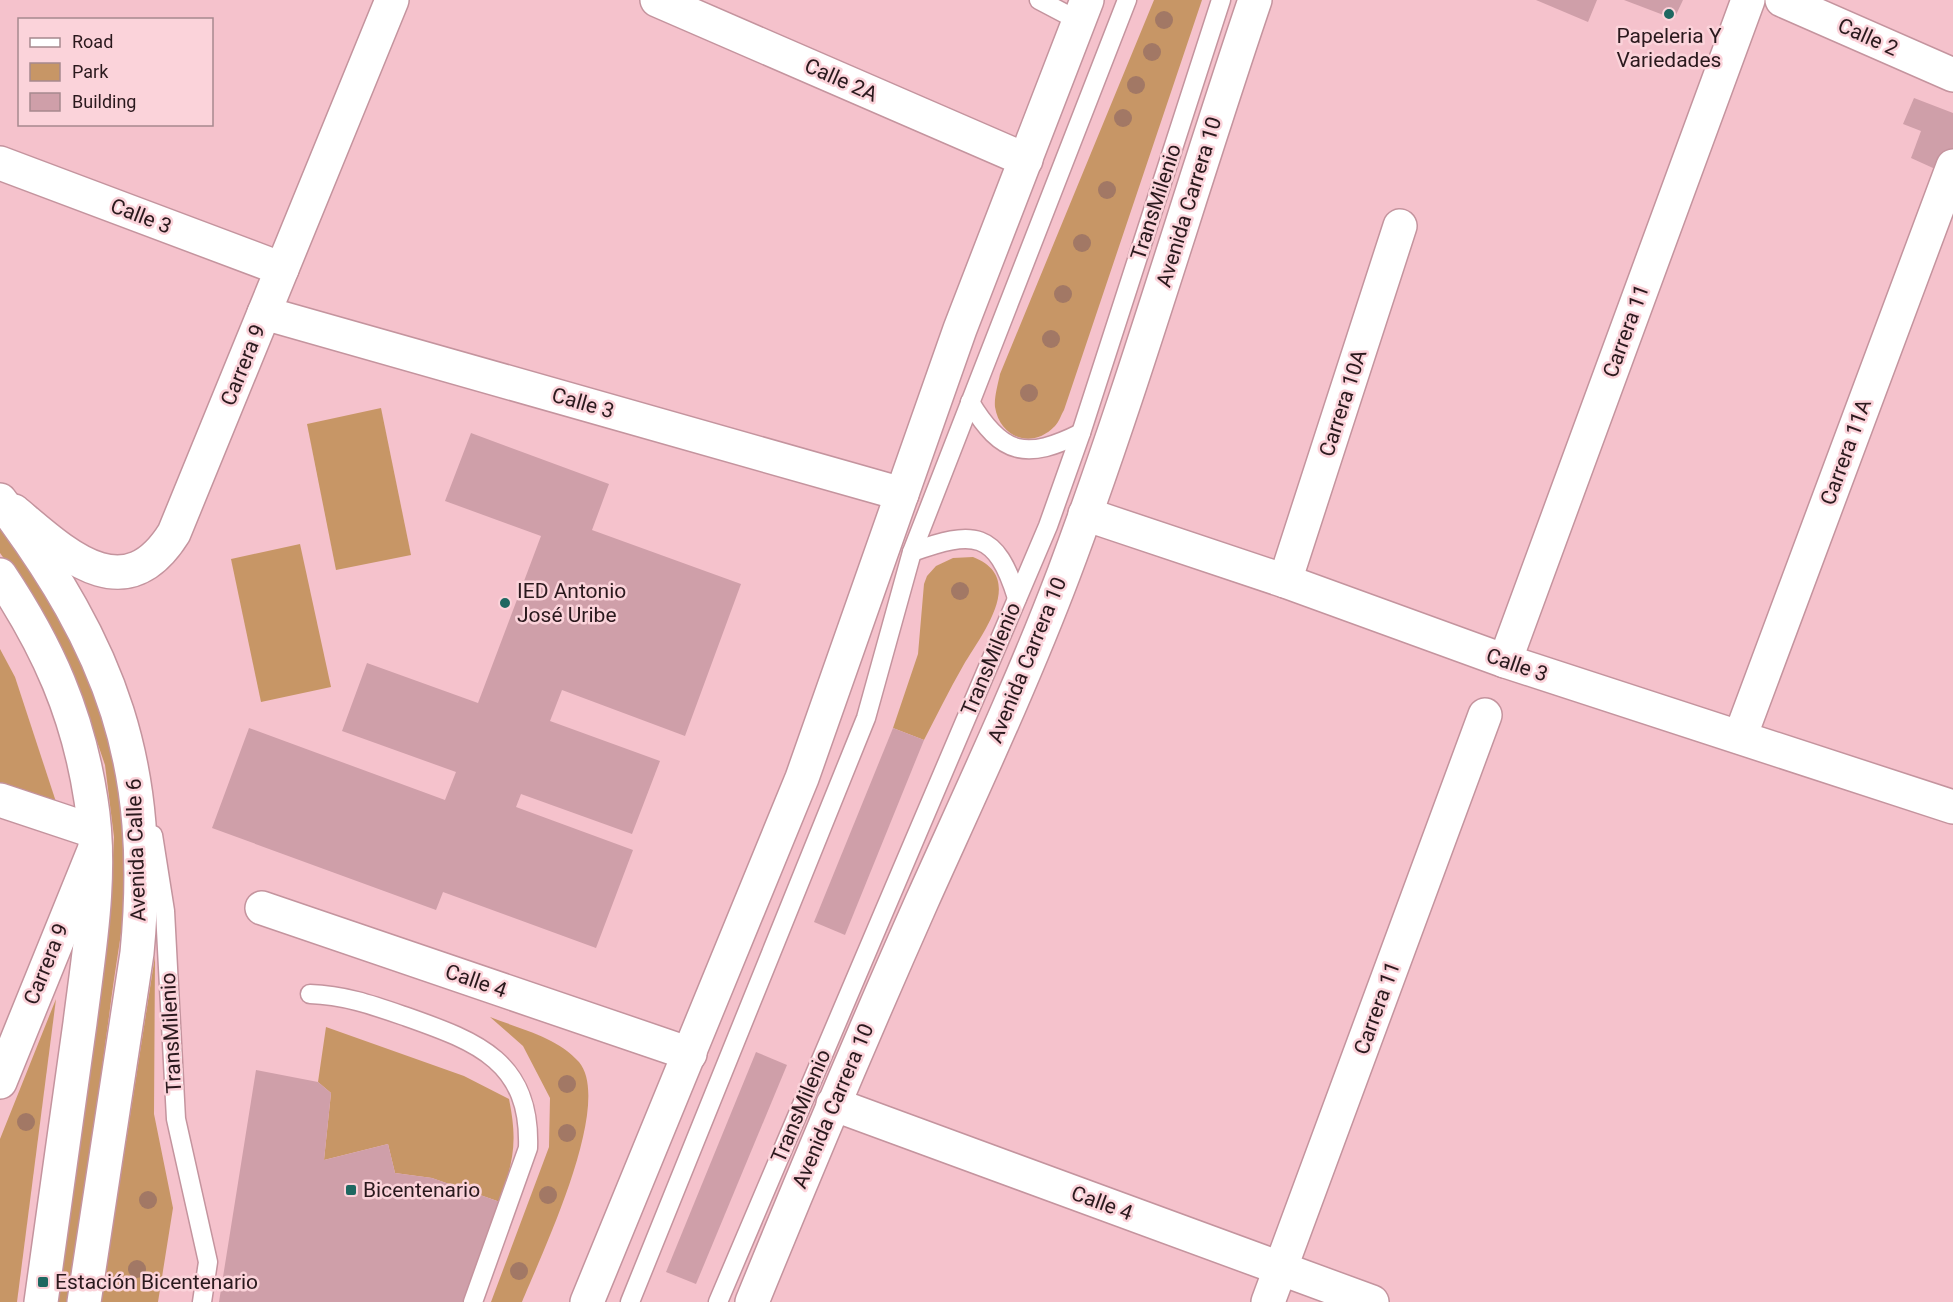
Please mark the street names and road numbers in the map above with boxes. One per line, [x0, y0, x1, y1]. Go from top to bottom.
street label: Calle 2 [1834, 13, 1902, 61]
street label: Calle 2A [801, 53, 881, 107]
street label: Avenida Carrera 10 [1152, 114, 1226, 290]
street label: TransMilenio [1126, 141, 1186, 263]
street label: Calle 3 [107, 193, 175, 239]
street label: Carrera 11 [1598, 281, 1654, 381]
street label: Carrera 9 [216, 321, 270, 409]
street label: Carrera 10A [1314, 346, 1372, 459]
street label: Calle 3 [549, 383, 617, 423]
street label: Carrera 11A [1816, 396, 1876, 508]
street label: Avenida Carrera 10 [983, 574, 1071, 746]
street label: TransMilenio [956, 599, 1026, 719]
street label: Calle 3 [1483, 643, 1551, 687]
street label: Avenida Calle 6 [122, 778, 150, 922]
street label: Carrera 9 [19, 920, 73, 1008]
street label: Carrera 11 [1349, 958, 1405, 1058]
street label: Calle 4 [442, 959, 510, 1003]
street label: TransMilenio [156, 972, 186, 1094]
street label: Avenida Carrera 10 [787, 1020, 879, 1192]
street label: TransMilenio [766, 1046, 836, 1166]
street label: Calle 4 [1068, 1181, 1136, 1225]

